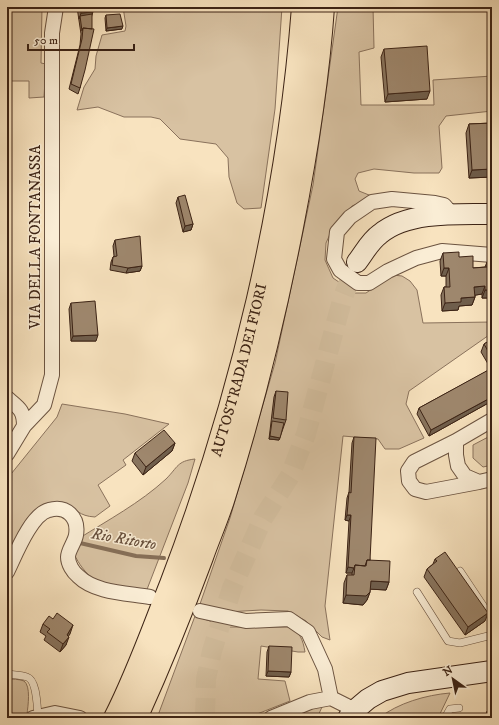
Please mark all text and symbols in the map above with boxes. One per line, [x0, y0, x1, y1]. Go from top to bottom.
scale bar [28, 26, 134, 52]
text: 50 m [34, 33, 58, 48]
street label: VIA DELLA FONTANASSA [26, 145, 45, 330]
street label: AUTOSTRADA DEI FIORI [206, 282, 271, 459]
water label: Rio Ritorto [89, 523, 158, 555]
north arrow [433, 659, 473, 699]
text: N [440, 663, 456, 680]

